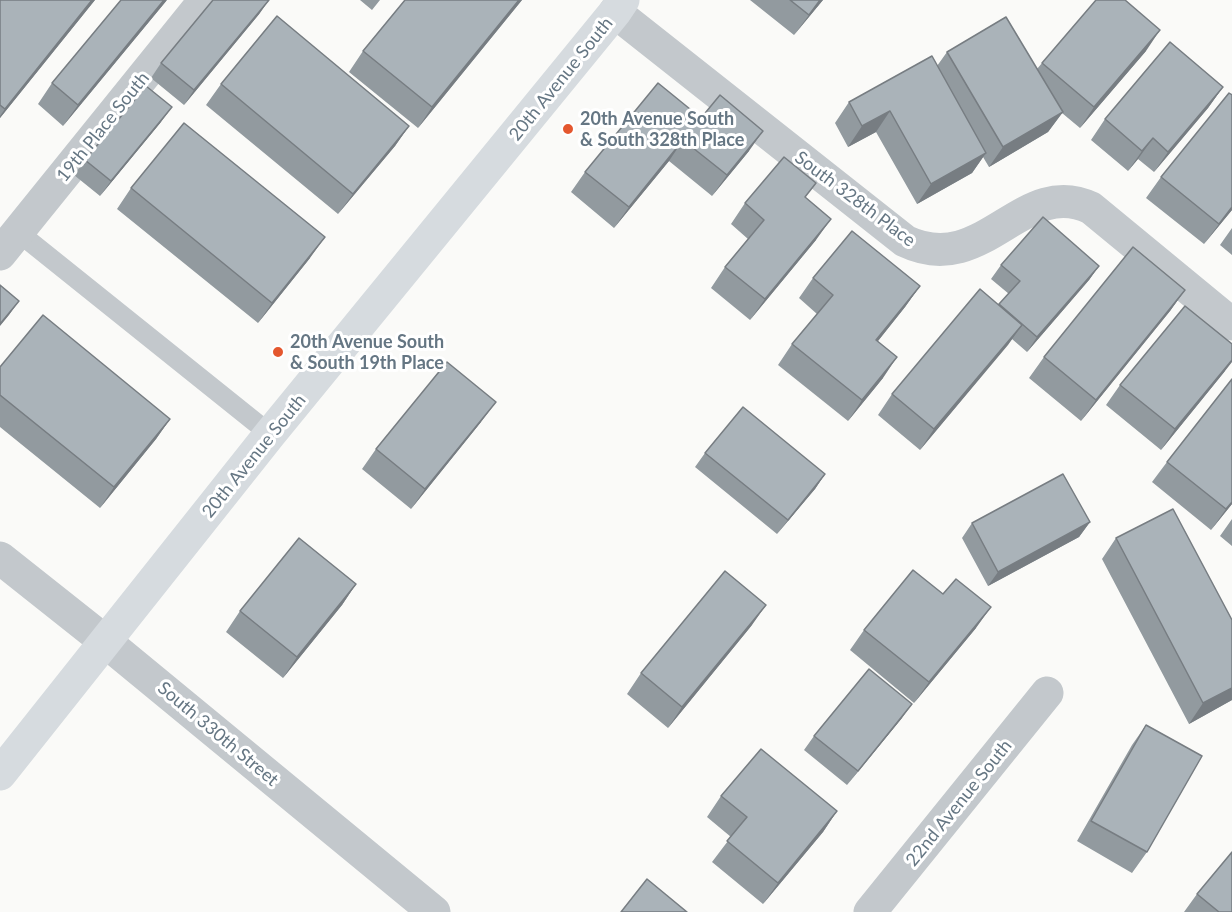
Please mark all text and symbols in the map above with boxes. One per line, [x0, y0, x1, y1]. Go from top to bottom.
street label: 20th Avenue South [505, 13, 617, 145]
street label: 19th Place South [52, 68, 154, 186]
place label: 20th Avenue South & South 328th Place [580, 108, 744, 150]
marker: 20th Avenue South & South 328th Place [561, 122, 575, 136]
street label: South 328th Place [790, 147, 920, 251]
place label: 20th Avenue South & South 19th Place [290, 331, 444, 374]
marker: 20th Avenue South & South 19th Place [271, 345, 285, 359]
street label: 20th Avenue South [198, 390, 310, 522]
street label: South 330th Street [153, 677, 283, 791]
street label: 22nd Avenue South [901, 735, 1017, 871]

